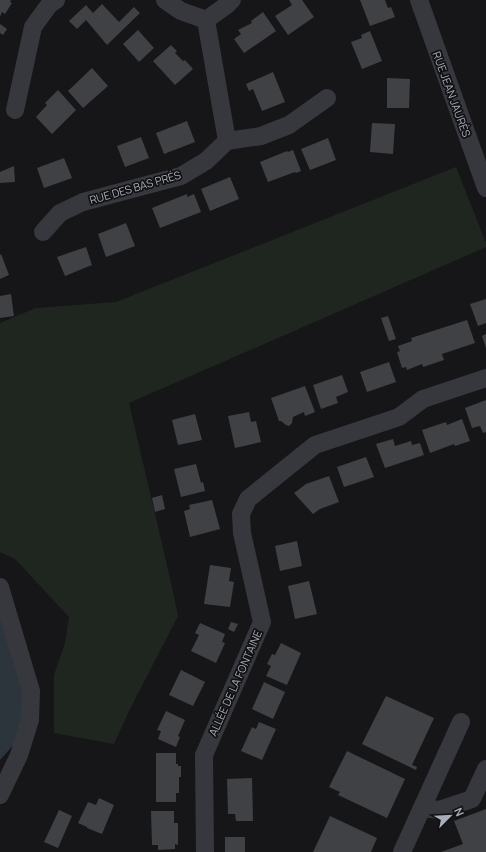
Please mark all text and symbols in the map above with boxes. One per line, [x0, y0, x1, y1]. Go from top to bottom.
street label: RUE JEAN JAURÈS [430, 49, 475, 139]
street label: RUE DES BAS PRÉS [88, 167, 183, 207]
street label: ALLÉE DE LA FONTAINE [205, 628, 265, 738]
north arrow [430, 796, 470, 836]
text: N [451, 805, 468, 818]

